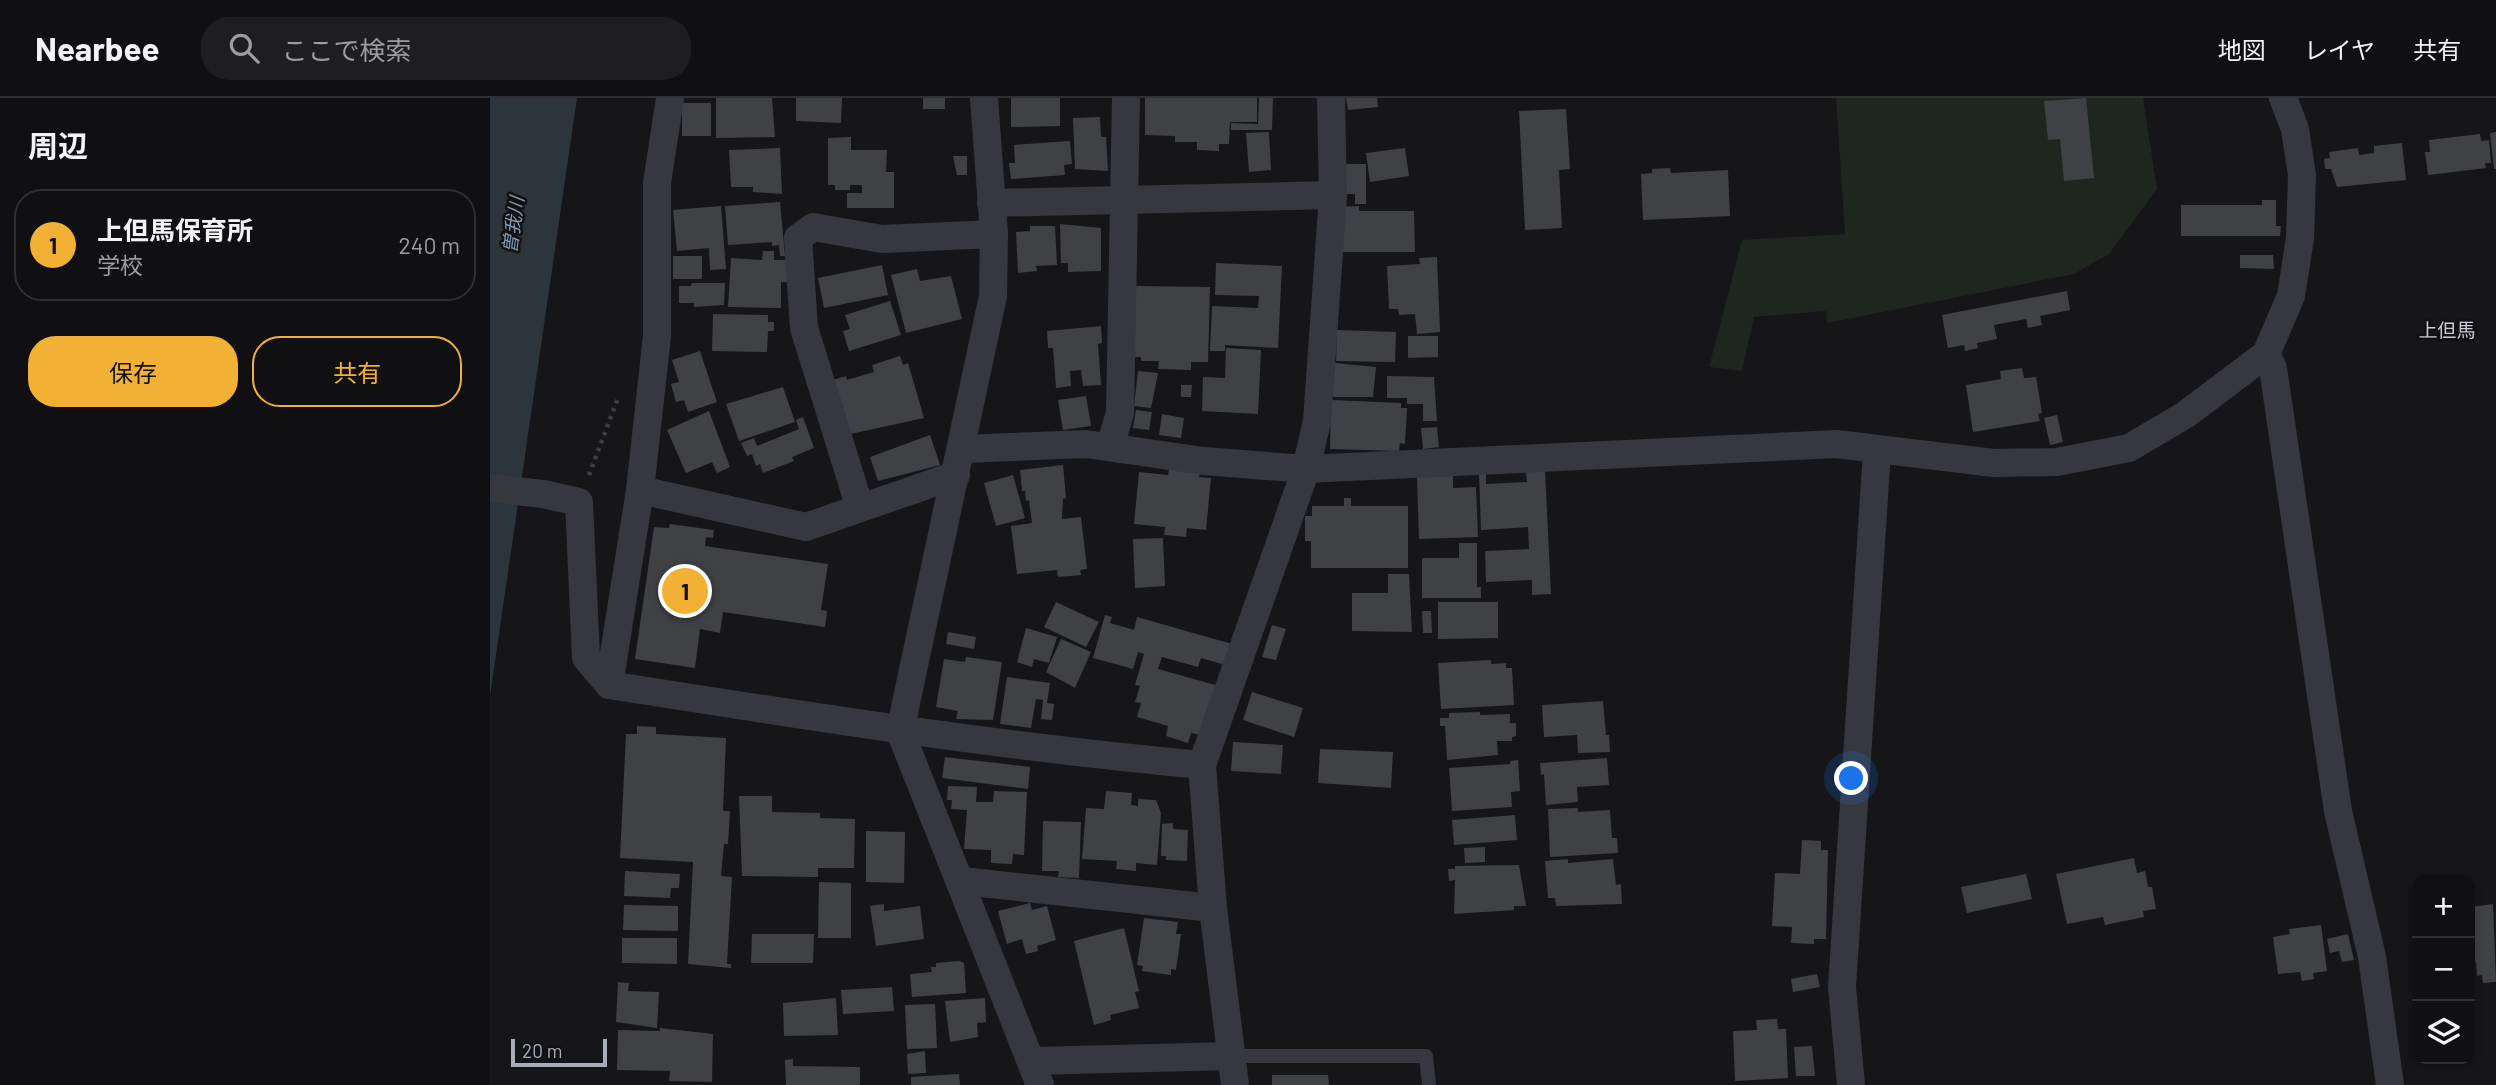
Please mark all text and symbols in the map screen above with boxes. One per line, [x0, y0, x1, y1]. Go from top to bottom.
search box [201, 17, 691, 80]
text: Nearbee [35, 28, 159, 68]
icon: search [225, 29, 263, 67]
text: ここで検索 [281, 34, 412, 65]
text: 地図 [2218, 35, 2266, 64]
text: レイヤ [2304, 35, 2375, 64]
text: 共有 [2413, 35, 2461, 64]
text: 周辺 [28, 127, 88, 163]
water label: 曽我川 [497, 193, 528, 255]
text: 上但馬保育所 [97, 214, 253, 245]
text: 1 [49, 231, 57, 259]
text: 240 m [398, 231, 460, 259]
text: 学校 [97, 251, 143, 279]
district label: 上但馬 [2418, 318, 2476, 341]
button: 保存 [28, 336, 238, 407]
button: 共有 [252, 336, 462, 407]
pin: 1 [662, 565, 708, 617]
your location [1834, 761, 1868, 795]
map controls [2412, 875, 2475, 1064]
button: + [2412, 875, 2475, 938]
button: − [2412, 938, 2475, 1001]
button: layers [2412, 1001, 2475, 1064]
scale bar [511, 1036, 607, 1068]
text: 20 m [522, 1039, 562, 1062]

